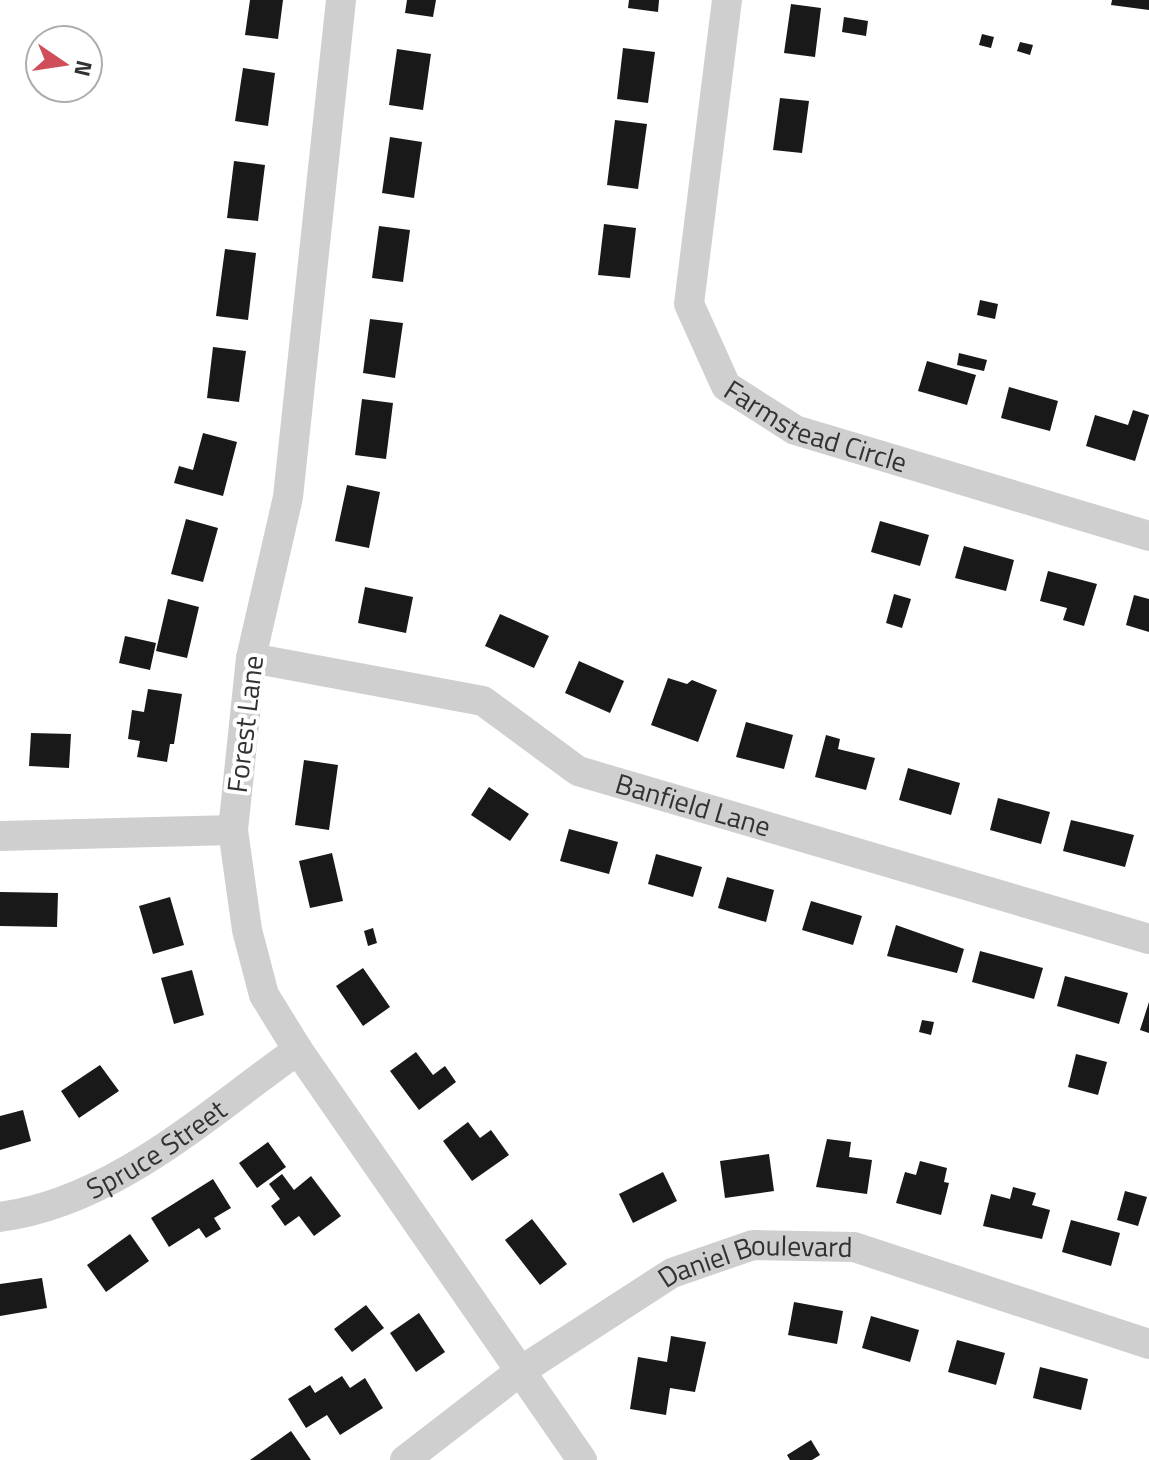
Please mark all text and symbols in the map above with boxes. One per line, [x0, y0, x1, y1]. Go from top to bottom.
north arrow [24, 24, 104, 104]
text: N [65, 57, 102, 80]
street label: Farmstead Circle [716, 368, 913, 483]
street label: Forest Lane [215, 653, 274, 795]
street label: Banfield Lane [610, 761, 776, 848]
street label: Spruce Street [79, 1088, 235, 1210]
street label: Daniel Boulevard [649, 1223, 853, 1298]

